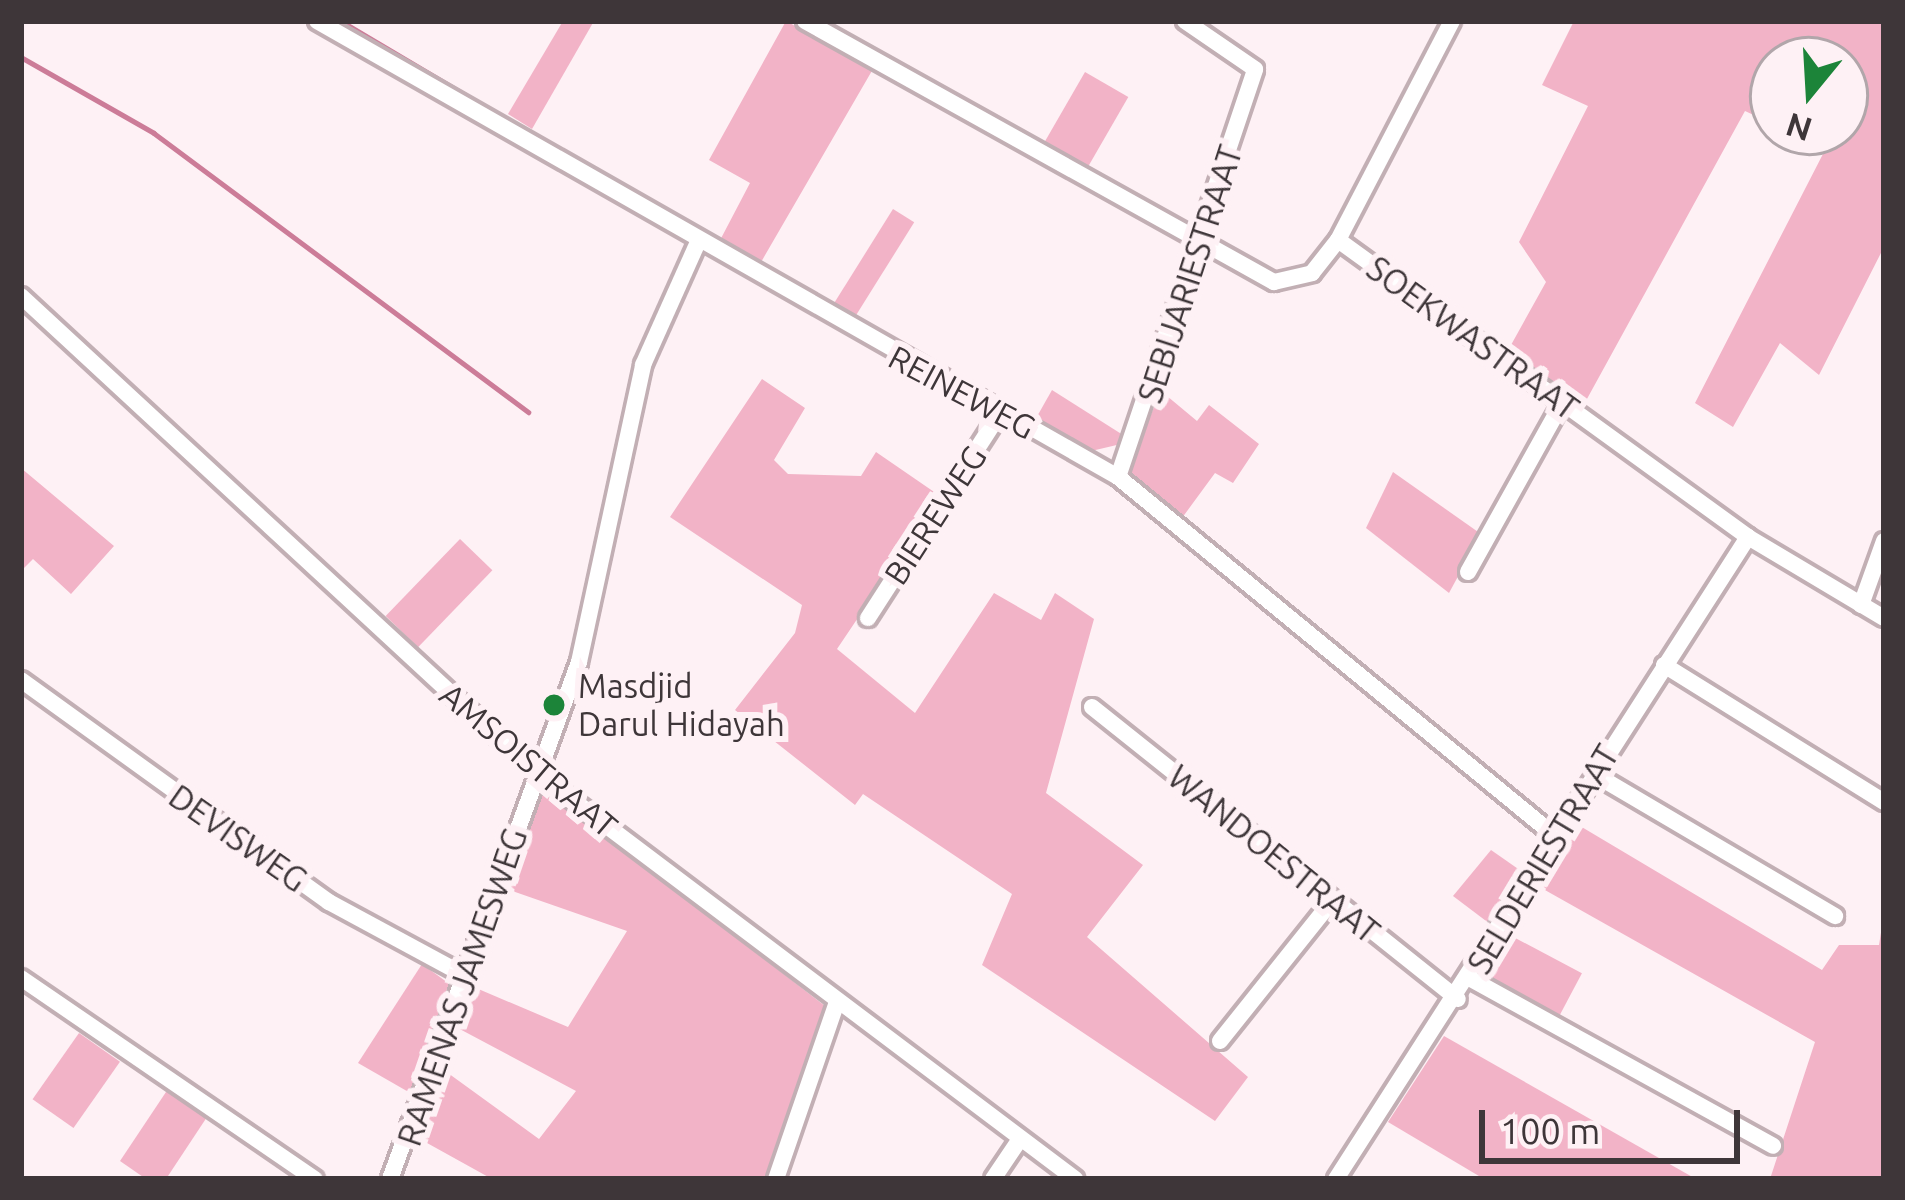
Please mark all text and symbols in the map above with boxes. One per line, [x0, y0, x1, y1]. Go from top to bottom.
north arrow [1749, 36, 1869, 156]
text: N [1781, 106, 1816, 149]
street label: SEBIJARIESTRAAT [1130, 140, 1250, 408]
street label: SOEKWASTRAAT [1360, 248, 1586, 428]
street label: REINEWEG [882, 337, 1042, 447]
street label: BIEREWEG [876, 438, 994, 592]
place label: Masdjid Darul Hidayah [578, 666, 785, 744]
street label: AMSOISTRAAT [432, 674, 626, 846]
marker: Masdjid Darul Hidayah [541, 692, 567, 718]
street label: SELDERIESTRAAT [1459, 738, 1627, 980]
street label: WANDOESTRAAT [1160, 757, 1388, 951]
street label: DEVISWEG [162, 776, 314, 900]
street label: RAMENAS JAMESWEG [389, 823, 535, 1151]
scale bar [1485, 1086, 1746, 1160]
text: 100 m [1500, 1110, 1600, 1151]

